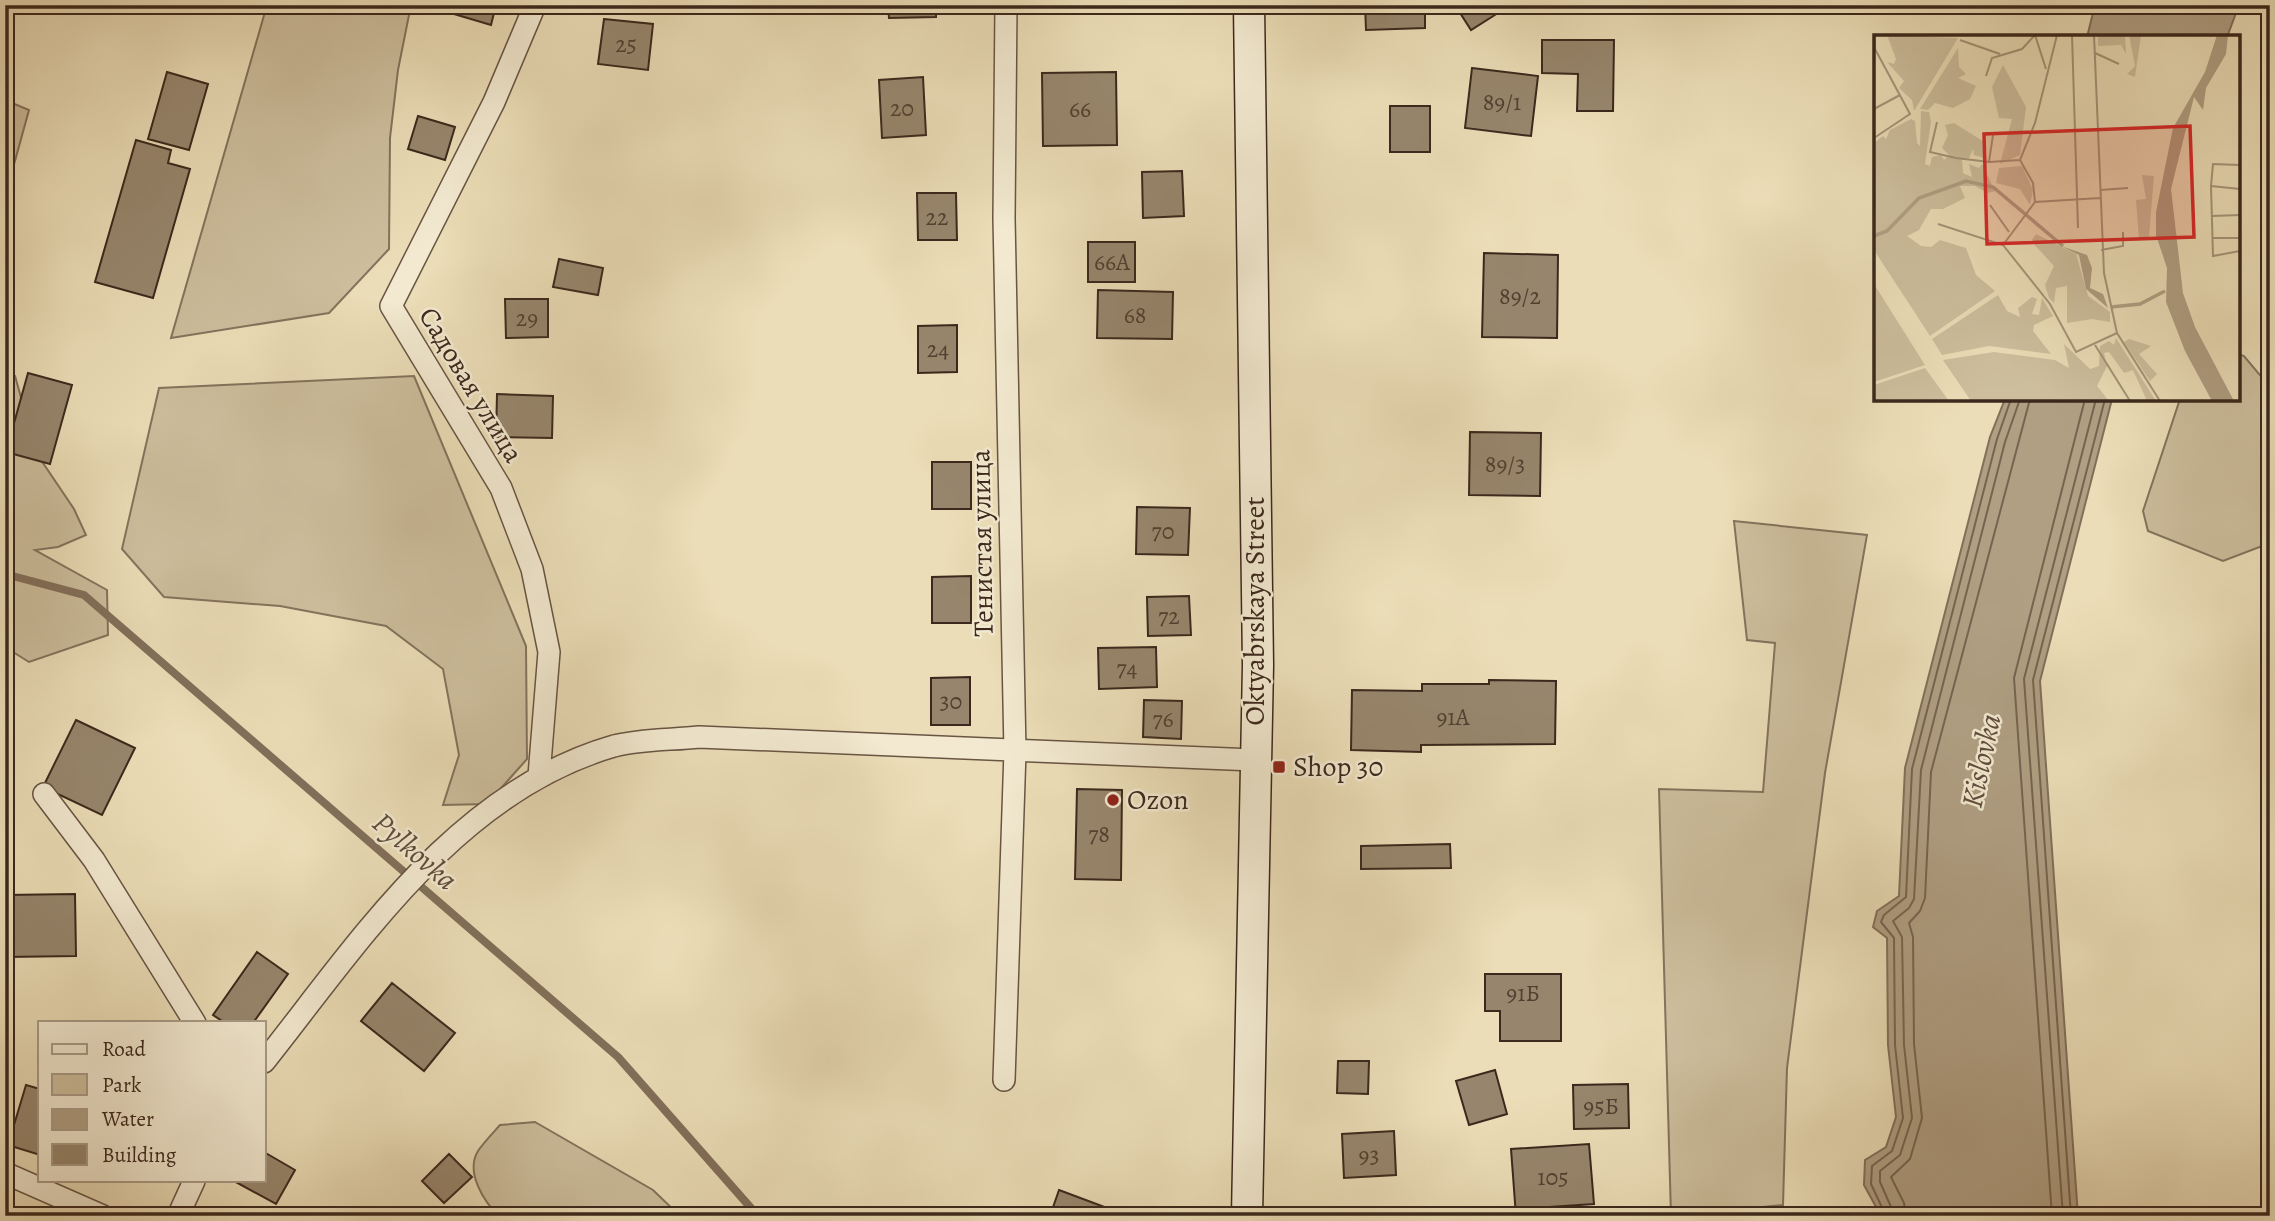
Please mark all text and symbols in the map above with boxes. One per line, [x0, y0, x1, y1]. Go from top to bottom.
house number: 25 [615, 28, 637, 60]
inset map [1874, 35, 2240, 401]
house number: 89/1 [1483, 86, 1521, 118]
house number: 20 [890, 92, 914, 124]
house number: 66 [1069, 93, 1091, 125]
house number: 22 [926, 201, 948, 233]
house number: 66А [1094, 246, 1131, 278]
house number: 89/2 [1499, 280, 1541, 312]
house number: 68 [1124, 299, 1146, 331]
street label: Садовая улица [410, 300, 532, 470]
house number: 29 [516, 302, 538, 334]
house number: 24 [927, 333, 949, 365]
house number: 89/3 [1485, 448, 1525, 480]
street label: Тенистая улица [961, 449, 1003, 637]
street label: Oktyabrskaya Street [1236, 496, 1274, 726]
house number: 70 [1152, 515, 1174, 547]
house number: 72 [1158, 600, 1180, 632]
house number: 74 [1117, 652, 1138, 684]
house number: 30 [940, 685, 962, 717]
house number: 91А [1436, 701, 1471, 733]
house number: 76 [1152, 703, 1174, 735]
water label: Kislovka [1952, 710, 2010, 811]
place label: Shop 30 [1293, 748, 1383, 786]
marker: Shop 30 [1271, 759, 1287, 775]
place label: Ozon [1127, 781, 1189, 819]
marker: Ozon [1105, 792, 1121, 808]
water label: Pylkovka [364, 803, 466, 899]
house number: 78 [1088, 818, 1110, 850]
house number: 91Б [1506, 977, 1540, 1009]
legend [38, 1021, 266, 1182]
text: Road [102, 1035, 146, 1063]
text: Park [102, 1071, 142, 1099]
house number: 95Б [1583, 1090, 1619, 1122]
text: Water [101, 1105, 154, 1133]
house number: 93 [1359, 1139, 1379, 1171]
text: Building [102, 1141, 177, 1169]
house number: 105 [1537, 1161, 1569, 1193]

